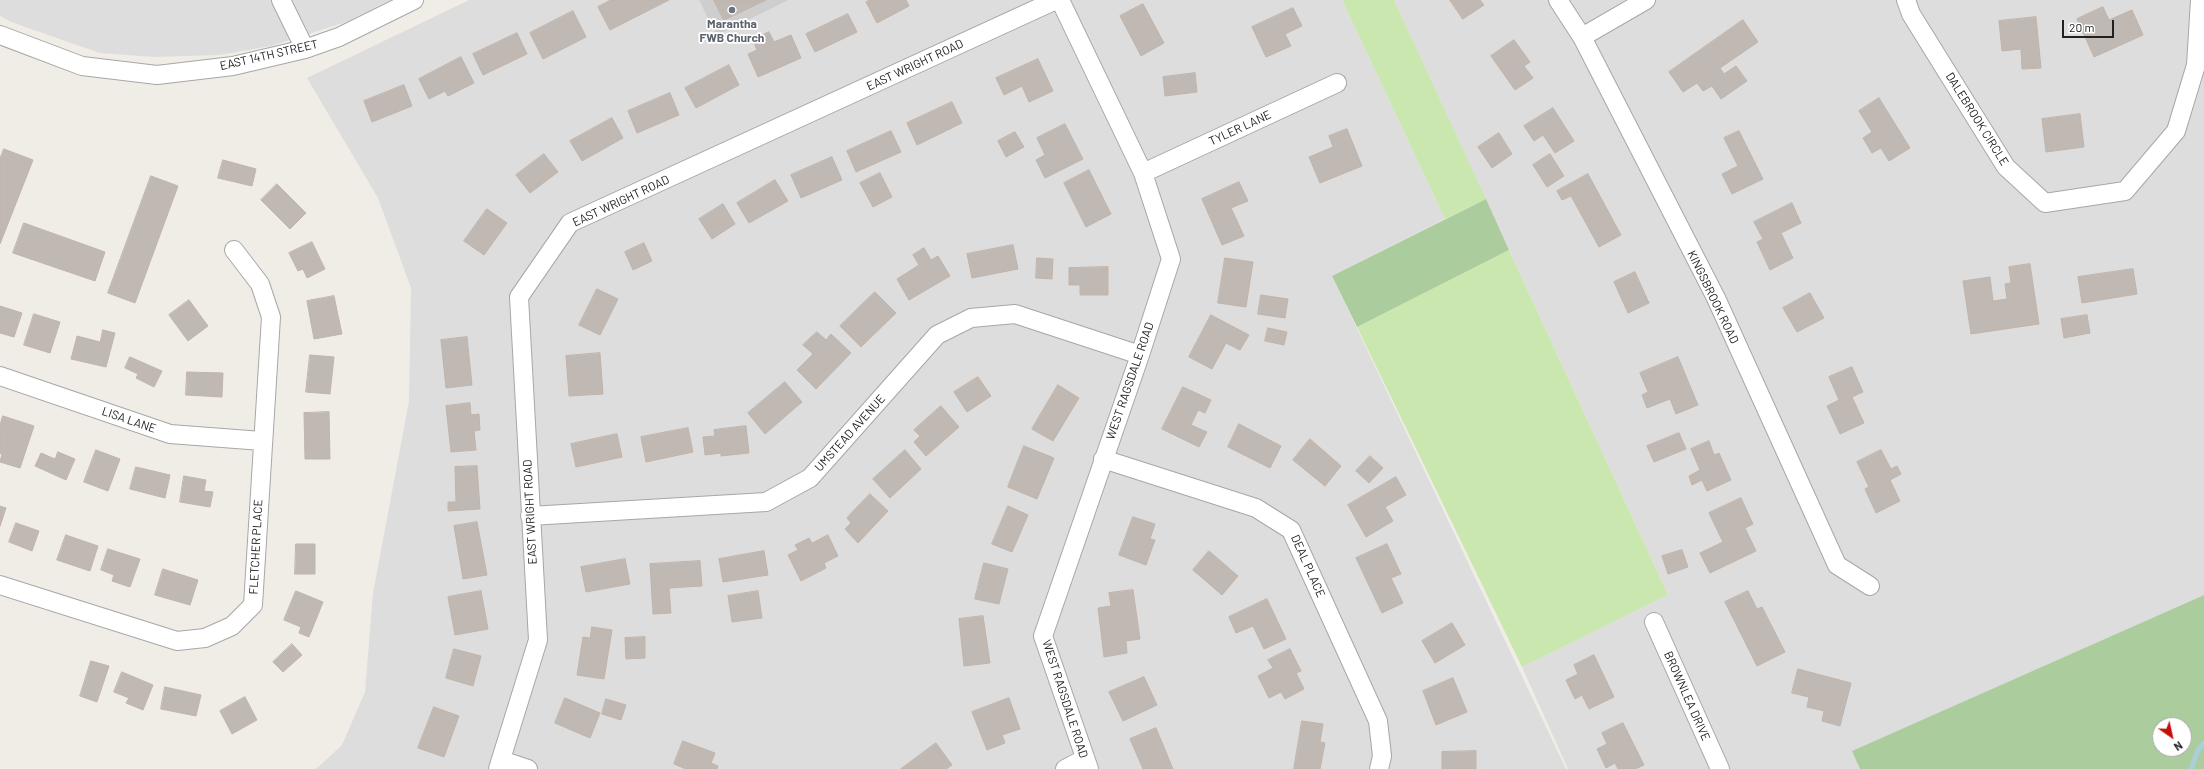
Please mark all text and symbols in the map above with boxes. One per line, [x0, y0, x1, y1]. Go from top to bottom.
marker: Marantha FWB Church [727, 5, 737, 15]
scale bar [2064, 12, 2116, 38]
place label: Marantha FWB Church [700, 17, 764, 45]
text: 20 m [2069, 20, 2095, 34]
street label: EAST WRIGHT ROAD [864, 36, 966, 94]
street label: EAST 14TH STREET [219, 37, 319, 73]
street label: DALEBROOK CIRCLE [1943, 70, 2011, 168]
street label: TYLER LANE [1206, 107, 1274, 149]
street label: EAST WRIGHT ROAD [570, 172, 672, 230]
street label: KINGSBROOK ROAD [1684, 248, 1742, 346]
street label: WEST RAGSDALE ROAD [1103, 320, 1157, 442]
street label: UMSTEAD AVENUE [812, 392, 888, 474]
street label: LISA LANE [100, 404, 158, 436]
street label: EAST WRIGHT ROAD [520, 459, 540, 565]
street label: FLETCHER PLACE [246, 499, 266, 595]
street label: DEAL PLACE [1288, 532, 1328, 600]
street label: WEST RAGSDALE ROAD [1039, 638, 1091, 760]
street label: BROWNLEA DRIVE [1661, 649, 1713, 743]
north arrow [2152, 717, 2192, 757]
text: N [2172, 739, 2185, 754]

